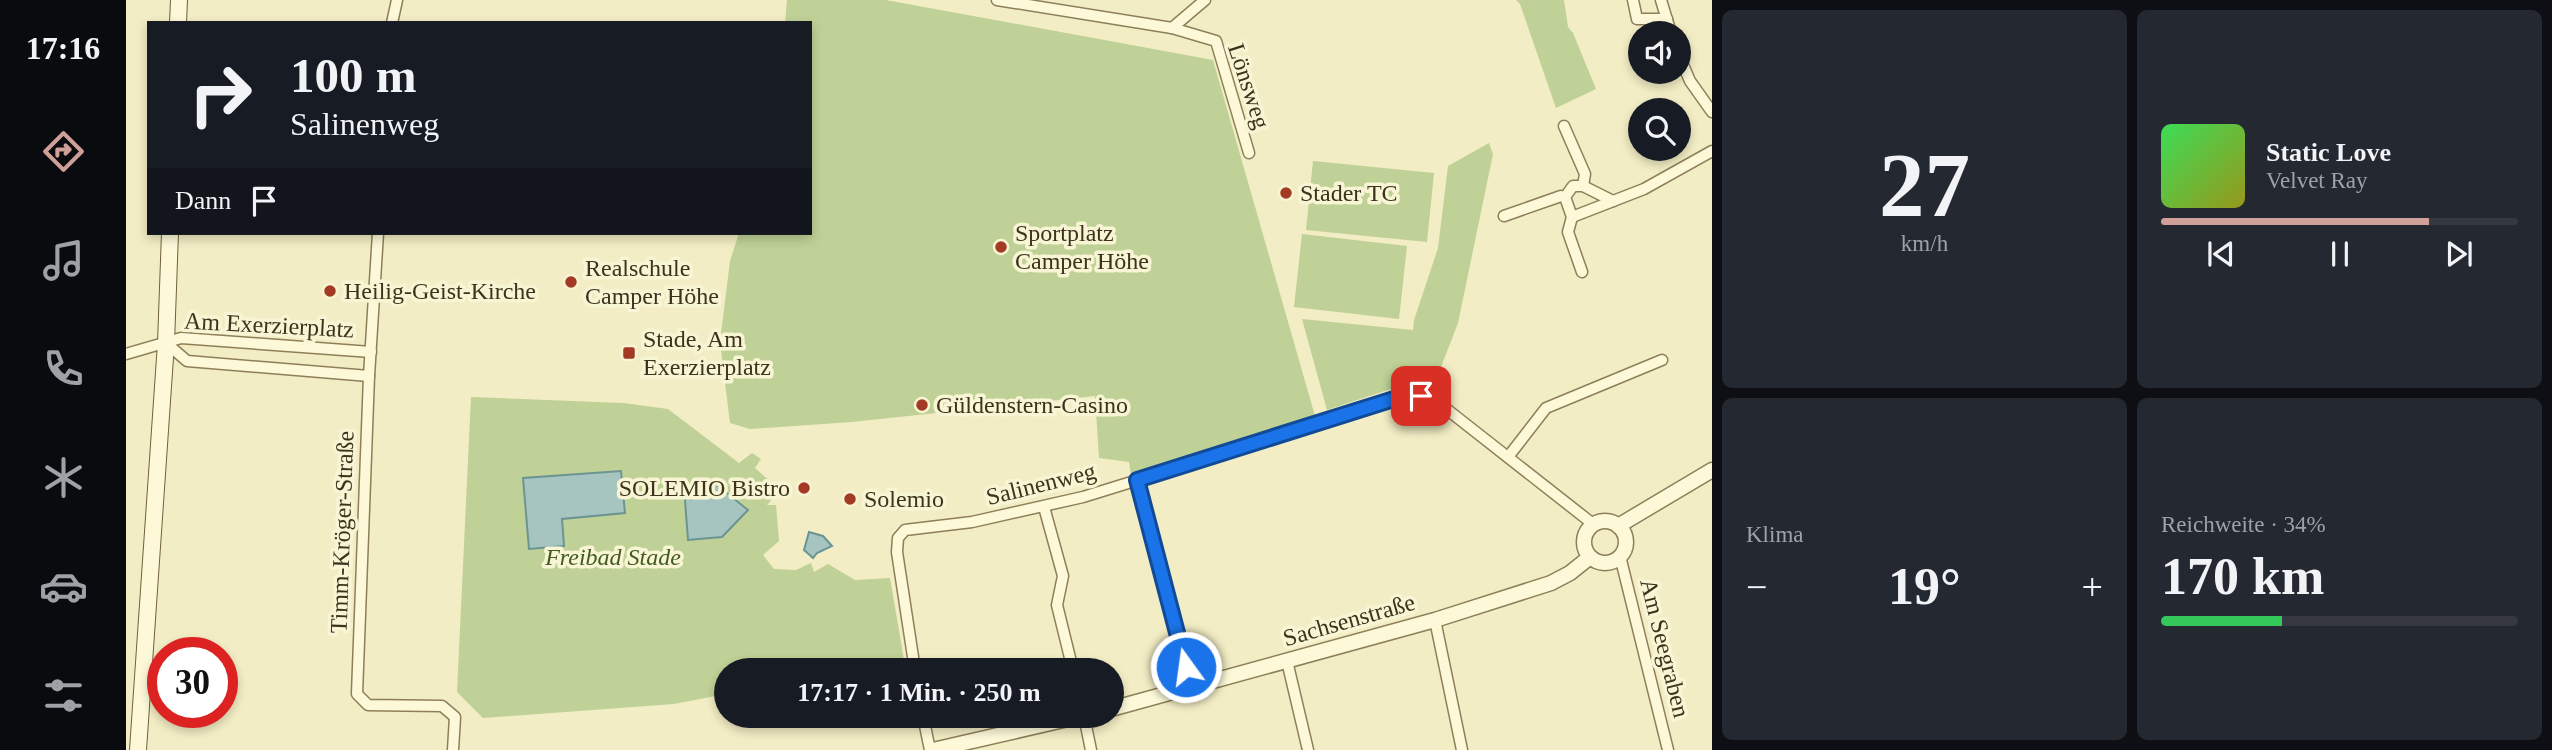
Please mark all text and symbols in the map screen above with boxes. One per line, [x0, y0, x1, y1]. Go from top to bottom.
map controls [1628, 21, 1691, 161]
button: sound [1628, 21, 1691, 84]
text: 17:16 [26, 30, 100, 66]
street label: Lönsweg [1223, 40, 1275, 132]
text: 100 m [290, 48, 417, 103]
icon: right [175, 49, 266, 140]
button: search [1628, 98, 1691, 161]
text: Salinenweg [290, 106, 439, 142]
icon: directions [39, 127, 88, 176]
text: 27 [1879, 135, 1970, 236]
text: Static Love [2266, 138, 2391, 167]
text: Velvet Ray [2266, 168, 2368, 193]
place label: Stader TC [1300, 180, 1398, 206]
icon: arrive [245, 182, 283, 220]
marker: Stader TC [1278, 185, 1294, 201]
text: Dann [175, 186, 231, 215]
place label: Sportplatz Camper Höhe [1015, 220, 1149, 274]
text: km/h [1901, 231, 1948, 256]
icon: previous [2202, 235, 2240, 273]
icon: pause [2321, 235, 2359, 273]
icon: next [2440, 235, 2478, 273]
icon: music [39, 236, 88, 285]
marker: Sportplatz Camper Höhe [993, 239, 1009, 255]
place label: Realschule Camper Höhe [585, 255, 719, 309]
marker: Realschule Camper Höhe [563, 274, 579, 290]
place label: Heilig-Geist-Kirche [344, 278, 536, 304]
marker: Heilig-Geist-Kirche [322, 283, 338, 299]
street label: Am Exerzierplatz [183, 308, 355, 342]
place label: Stade, Am Exerzierplatz [643, 326, 771, 380]
icon: phone [39, 344, 88, 393]
marker: Stade, Am Exerzierplatz [621, 345, 637, 361]
pin [1391, 366, 1451, 426]
icon: arrive [1402, 377, 1440, 415]
place label: Güldenstern-Casino [936, 392, 1128, 418]
marker: Güldenstern-Casino [914, 397, 930, 413]
street label: Timm-Kröger-Straße [325, 430, 359, 634]
icon: climate [39, 453, 88, 502]
street label: Salinenweg [984, 458, 1098, 510]
place label: SOLEMIO Bistro [619, 475, 790, 501]
marker: SOLEMIO Bistro [796, 480, 812, 496]
place label: Solemio [864, 486, 944, 512]
marker: Solemio [842, 491, 858, 507]
text: Reichweite · 34% [2161, 512, 2326, 537]
text: Klima [1746, 522, 1804, 547]
park label: Freibad Stade [544, 544, 681, 570]
text: 170 km [2161, 548, 2324, 605]
text: 19° [1888, 558, 1961, 615]
icon: car [39, 562, 88, 611]
text: − [1746, 566, 1767, 608]
text: + [2082, 566, 2103, 608]
street label: Am Seegraben [1635, 576, 1695, 720]
street label: Sachsenstraße [1280, 589, 1418, 651]
position arrow [1149, 630, 1223, 704]
speed limit sign: 30 [147, 637, 238, 728]
icon: filters [39, 671, 88, 720]
text: 17:17 · 1 Min. · 250 m [797, 678, 1041, 707]

